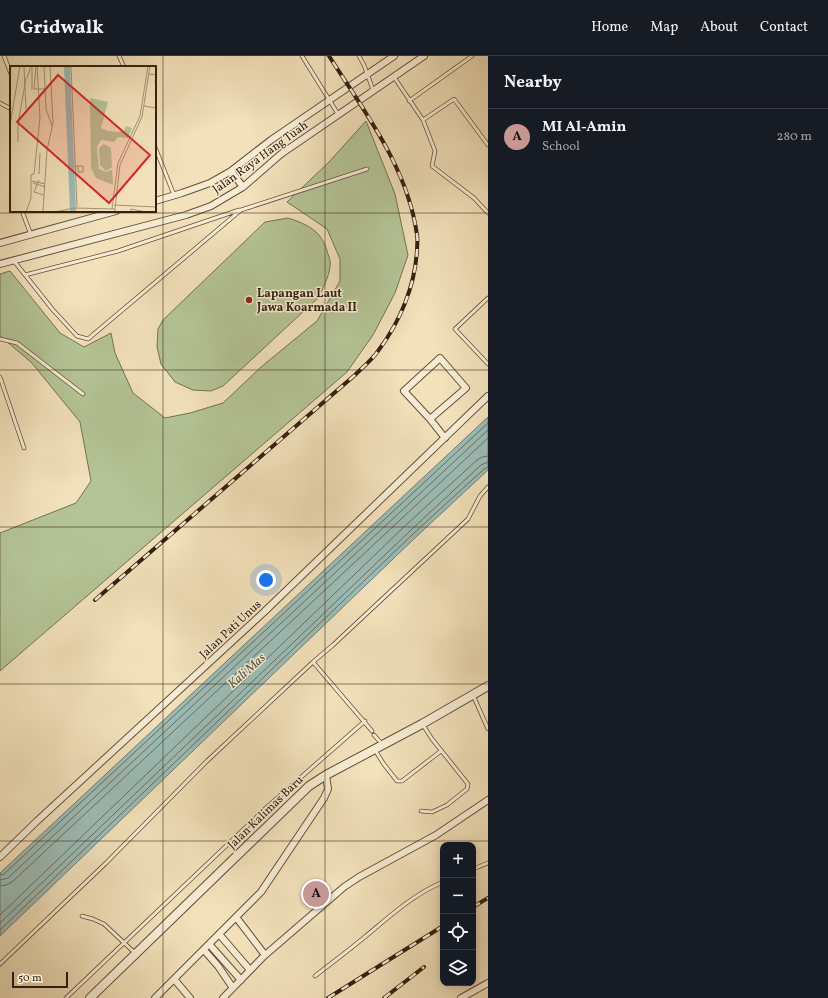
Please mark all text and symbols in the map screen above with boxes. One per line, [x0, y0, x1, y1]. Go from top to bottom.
text: Gridwalk [20, 15, 104, 41]
text: Home [591, 18, 628, 37]
text: Map [650, 18, 678, 37]
text: About [700, 18, 738, 37]
text: Contact [760, 18, 808, 37]
inset map [10, 66, 156, 212]
text: Nearby [504, 71, 562, 94]
text: MI Al-Amin [542, 117, 626, 138]
street label: Jalan Raya Hang Tuah [210, 118, 312, 198]
text: A [512, 128, 522, 146]
text: 280 m [776, 128, 812, 146]
text: School [542, 138, 580, 156]
place label: Lapangan Laut Jawa Koarmada II [256, 286, 357, 316]
marker: Lapangan Laut Jawa Koarmada II [244, 295, 254, 305]
your location [256, 570, 276, 590]
street label: Jalan Pati Unus [196, 597, 265, 663]
water label: Kali Mas [225, 650, 270, 693]
street label: Jalan Kalimas Baru [224, 772, 307, 853]
map controls [440, 842, 476, 986]
button: + [440, 842, 476, 878]
button: − [440, 878, 476, 914]
pin: A [303, 879, 329, 909]
button: locate [440, 914, 476, 950]
button: layers [440, 950, 476, 986]
scale bar [12, 970, 68, 989]
text: 50 m [18, 971, 42, 986]

